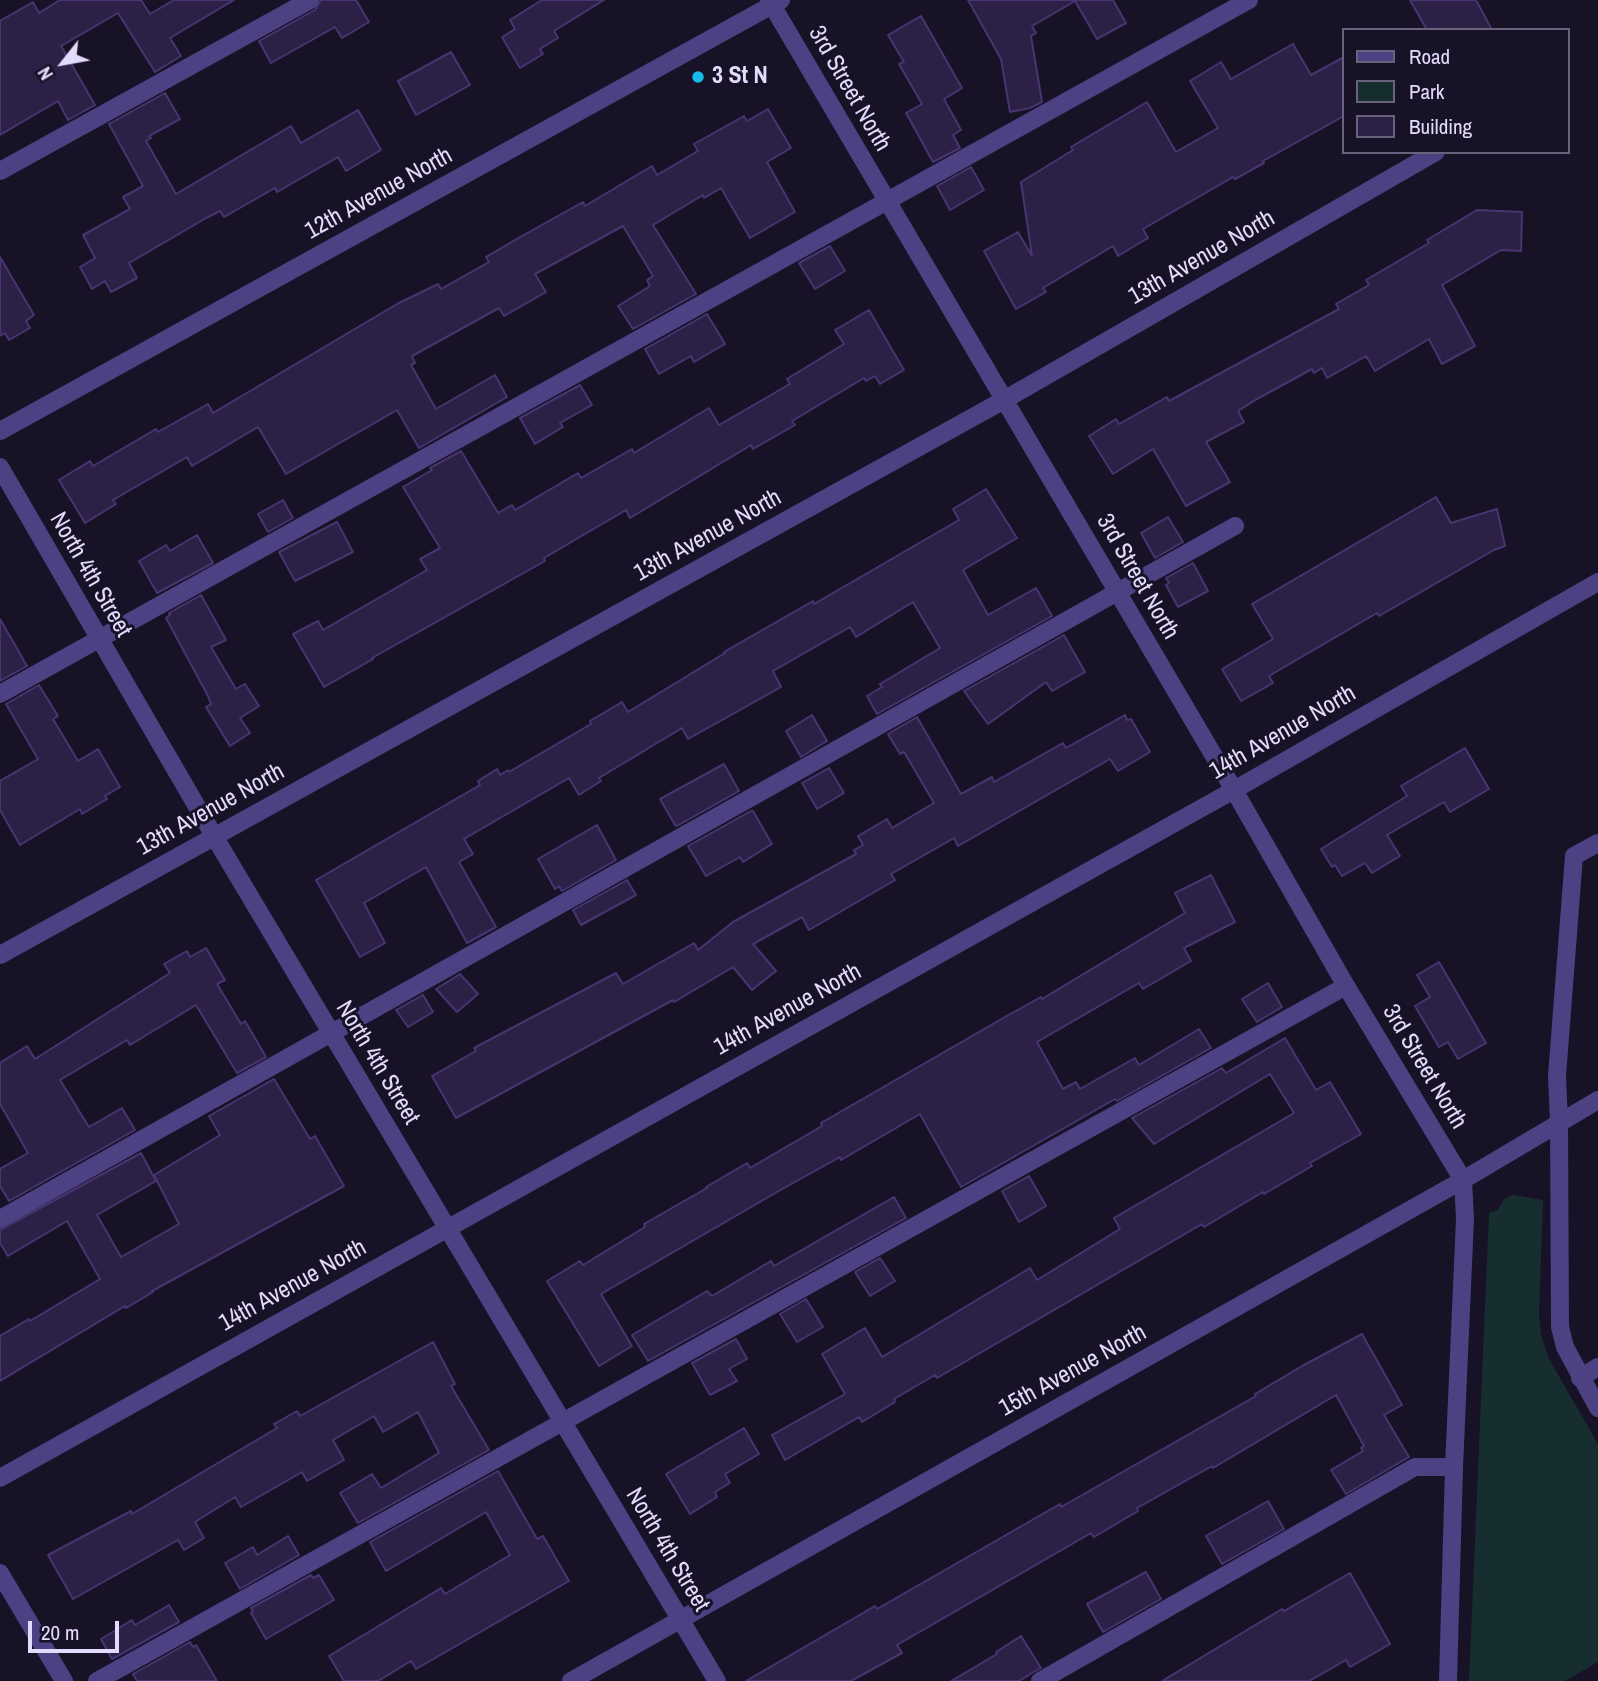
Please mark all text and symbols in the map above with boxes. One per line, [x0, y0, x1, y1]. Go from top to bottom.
street label: 3rd Street North [802, 21, 896, 157]
north arrow [28, 28, 98, 98]
legend [1342, 28, 1570, 154]
text: Road [1409, 42, 1450, 71]
text: N [31, 62, 59, 85]
place label: 3 St N [712, 63, 768, 91]
marker: 3 St N [690, 69, 706, 85]
text: Park [1409, 77, 1444, 106]
text: Building [1409, 112, 1472, 141]
street label: 12th Avenue North [300, 142, 458, 246]
street label: 13th Avenue North [1124, 205, 1280, 311]
street label: 13th Avenue North [629, 484, 787, 588]
street label: North 4th Street [43, 508, 137, 642]
street label: 3rd Street North [1090, 509, 1184, 645]
street label: 14th Avenue North [1205, 680, 1361, 786]
street label: 13th Avenue North [132, 758, 290, 862]
street label: 14th Avenue North [709, 958, 867, 1062]
street label: North 4th Street [329, 996, 425, 1130]
street label: 3rd Street North [1376, 1000, 1472, 1134]
street label: 14th Avenue North [214, 1234, 372, 1338]
street label: 15th Avenue North [994, 1319, 1152, 1423]
street label: North 4th Street [619, 1483, 715, 1617]
scale bar [32, 1608, 122, 1652]
text: 20 m [41, 1618, 79, 1647]

